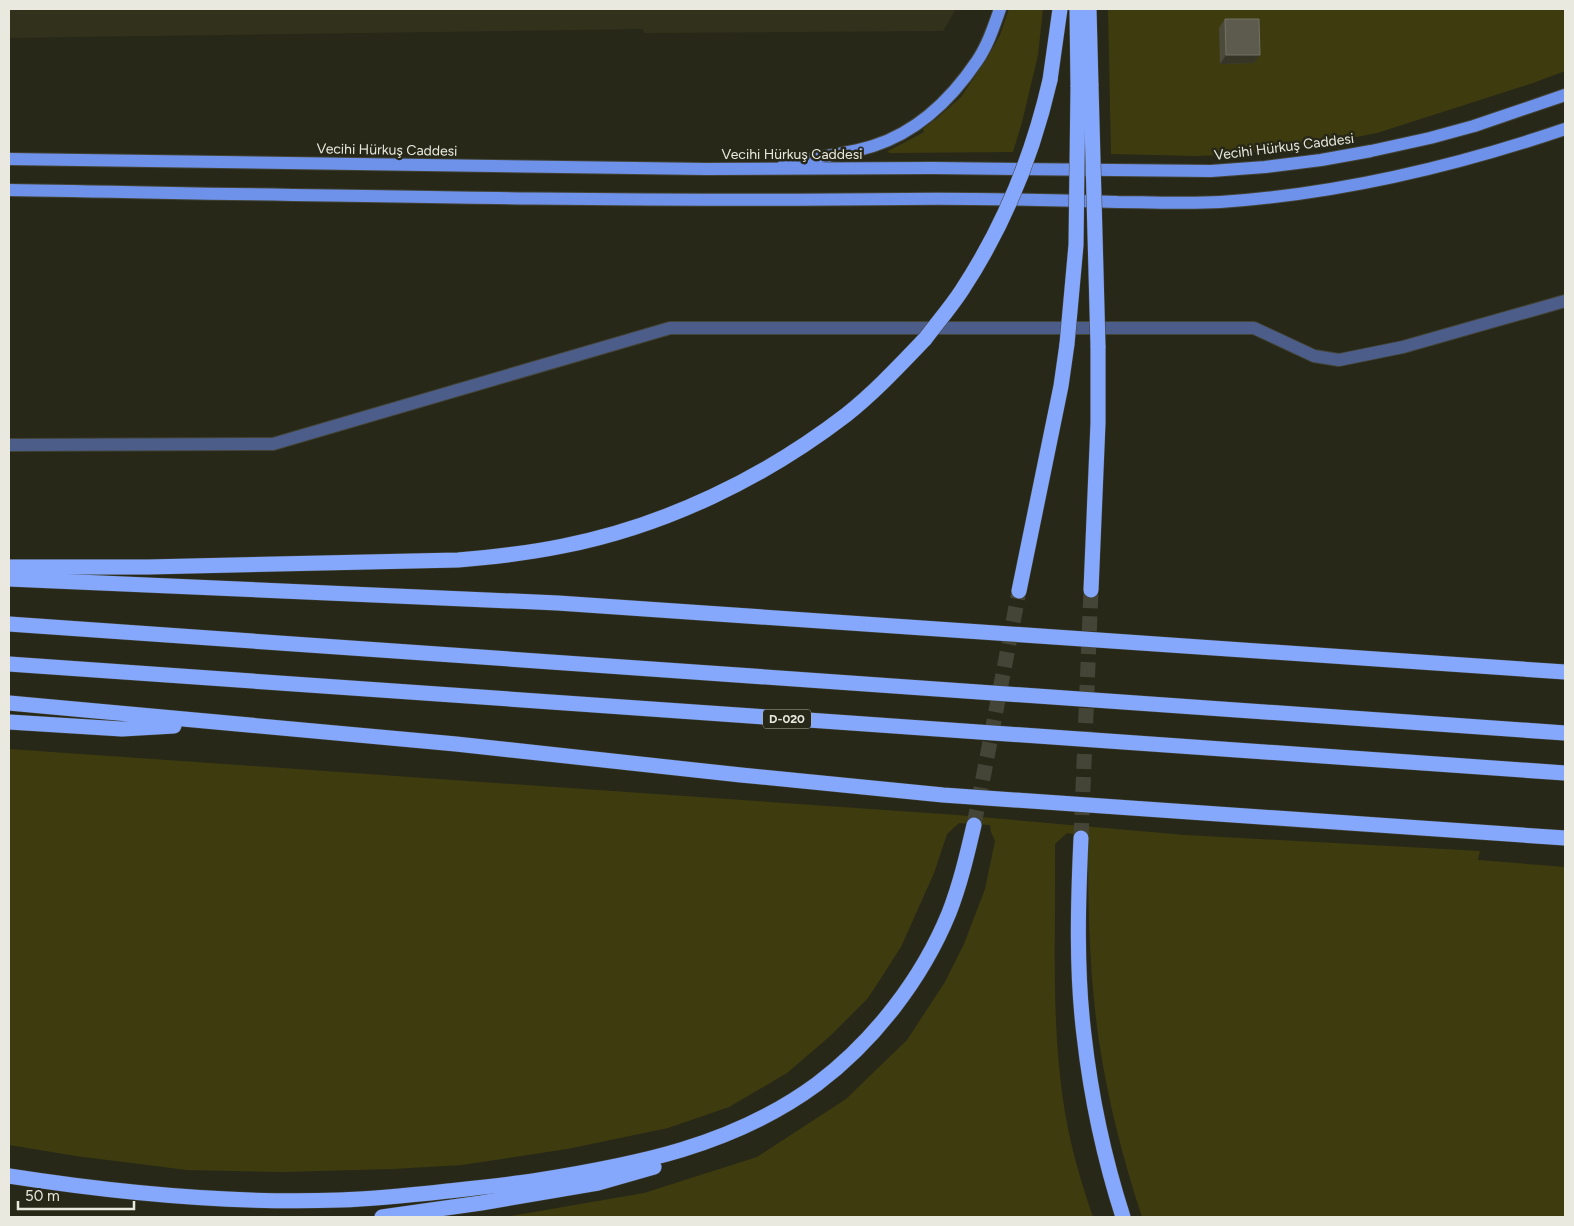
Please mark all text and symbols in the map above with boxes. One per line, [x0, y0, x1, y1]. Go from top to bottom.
street label: Vecihi Hürkuş Caddesi [1213, 130, 1355, 164]
street label: Vecihi Hürkuş Caddesi [316, 140, 458, 160]
street label: Vecihi Hürkuş Caddesi [722, 146, 862, 163]
road number: D-020 [763, 710, 811, 729]
scale bar [18, 1178, 134, 1210]
text: 50 m [25, 1187, 60, 1205]

